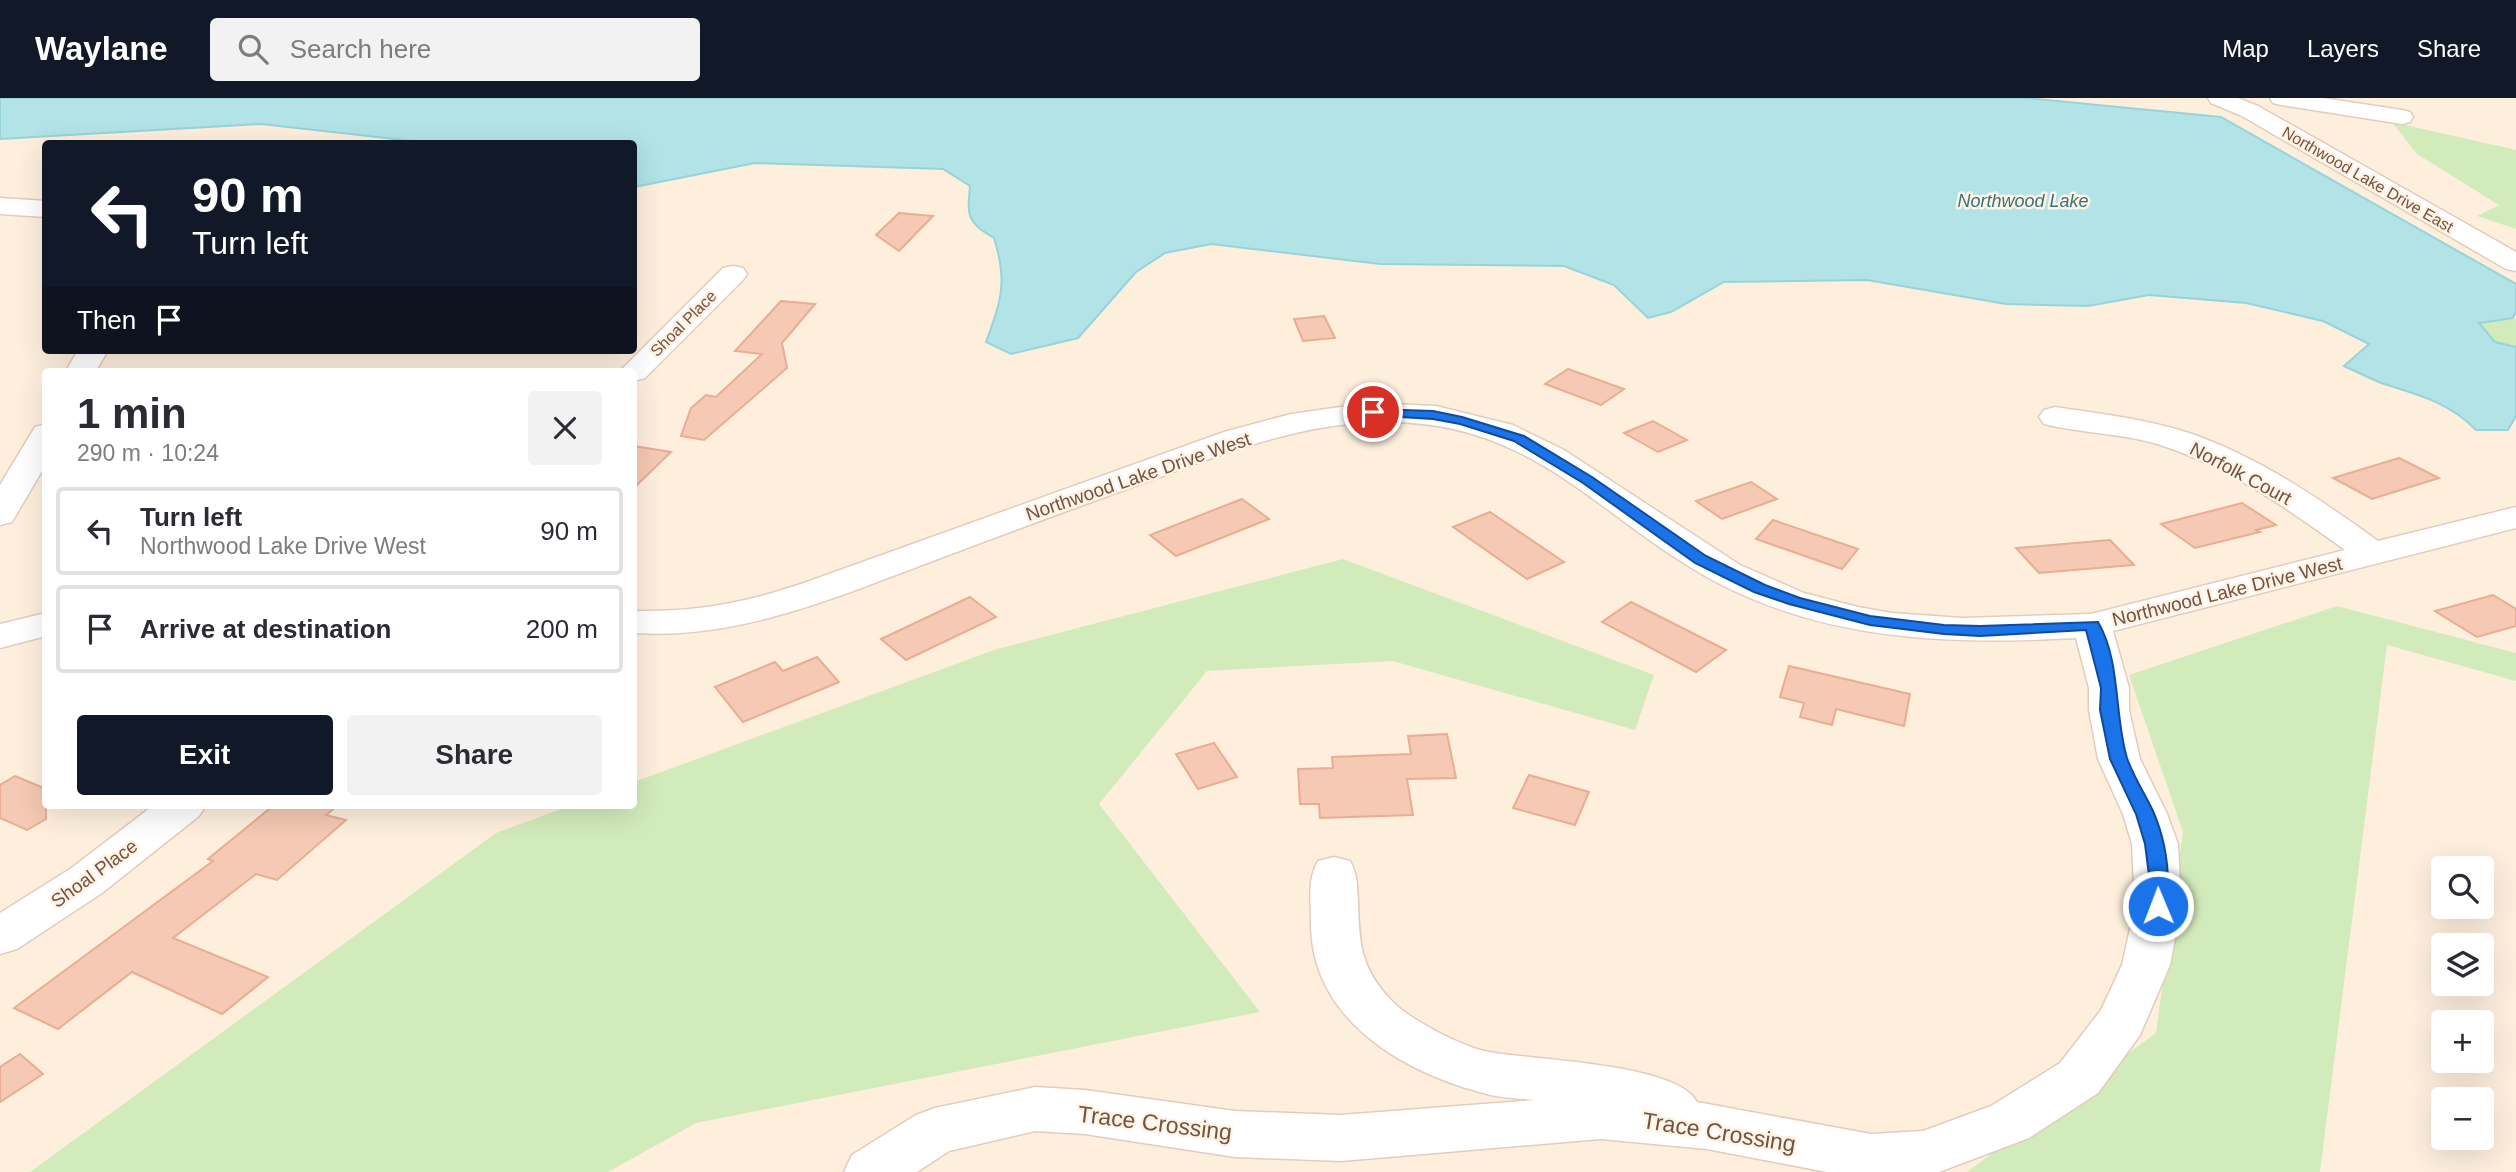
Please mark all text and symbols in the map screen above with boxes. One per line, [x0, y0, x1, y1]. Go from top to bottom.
search box [210, 18, 700, 81]
text: Waylane [35, 30, 168, 67]
icon: search [234, 30, 272, 68]
text: Search here [290, 34, 431, 64]
text: Map [2222, 35, 2269, 62]
text: Layers [2307, 35, 2379, 62]
text: Share [2417, 35, 2481, 62]
street label: Northwood Lake Drive East [2279, 123, 2457, 236]
icon: left [77, 168, 168, 259]
text: 90 m [192, 168, 304, 222]
water label: Northwood Lake [1957, 191, 2089, 211]
text: Turn left [192, 225, 308, 261]
street label: Shoal Place [647, 287, 720, 360]
icon: arrive [150, 301, 188, 339]
text: Then [77, 305, 136, 335]
pin [1343, 382, 1403, 442]
text: 1 min [77, 390, 187, 437]
button: close [528, 391, 602, 465]
icon: arrive [1354, 393, 1392, 431]
street label: Northwood Lake Drive West [1023, 428, 1254, 525]
street label: Norfolk Court [2186, 438, 2296, 509]
text: 290 m · 10:24 [77, 440, 219, 466]
text: Turn left [140, 502, 242, 532]
icon: left [81, 512, 119, 550]
text: 90 m [540, 516, 598, 546]
text: Northwood Lake Drive West [140, 533, 426, 559]
street label: Northwood Lake Drive West [2110, 553, 2345, 630]
icon: arrive [81, 610, 119, 648]
text: Arrive at destination [140, 614, 391, 644]
text: 200 m [526, 614, 598, 644]
button: Exit [77, 715, 333, 795]
button: Share [347, 715, 602, 795]
street label: Shoal Place [47, 835, 141, 912]
map controls [2431, 856, 2494, 1150]
button: search [2431, 856, 2494, 919]
position arrow [2121, 869, 2195, 943]
button: layers [2431, 933, 2494, 996]
button: + [2431, 1010, 2494, 1073]
button: − [2431, 1087, 2494, 1150]
street label: Trace Crossing [1076, 1101, 1234, 1145]
street label: Trace Crossing [1640, 1107, 1798, 1157]

